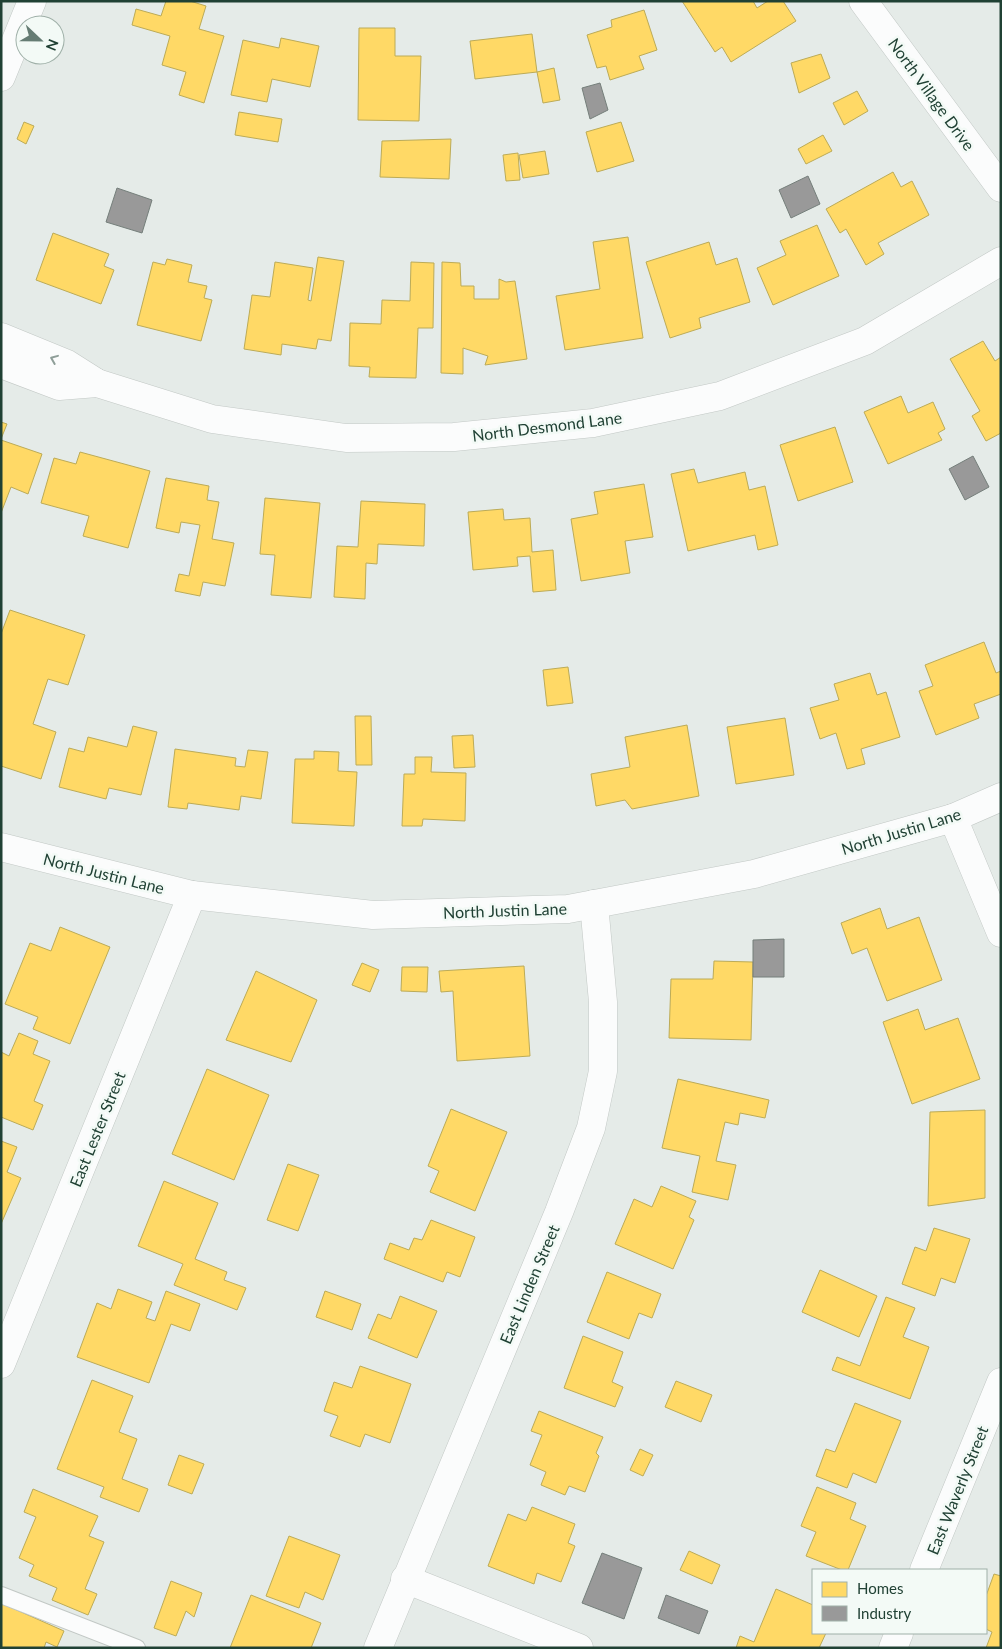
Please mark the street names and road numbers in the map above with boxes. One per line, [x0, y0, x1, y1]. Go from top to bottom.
street label: North Village Drive [885, 34, 979, 154]
street label: North Desmond Lane [471, 407, 623, 445]
street label: North Justin Lane [839, 804, 963, 858]
street label: North Justin Lane [42, 849, 166, 897]
street label: North Justin Lane [443, 898, 567, 922]
street label: East Lester Street [65, 1068, 129, 1189]
street label: East Linden Street [495, 1221, 563, 1346]
street label: East Waverly Street [922, 1423, 992, 1557]

